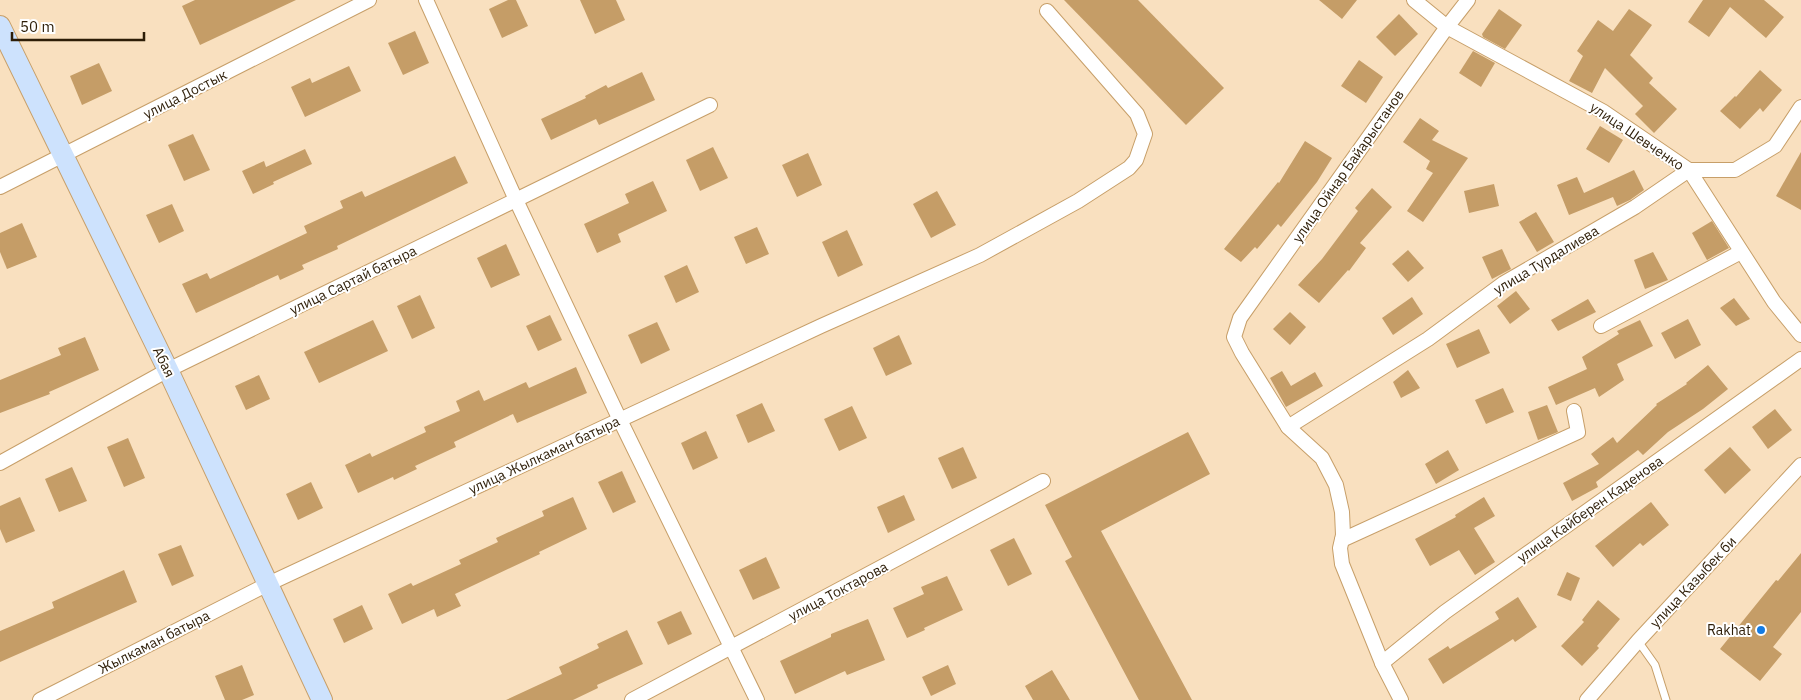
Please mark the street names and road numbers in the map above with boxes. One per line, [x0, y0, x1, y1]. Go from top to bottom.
street label: улица Достык [140, 65, 230, 123]
street label: улица Ойнар Байарыстанов [1288, 86, 1408, 246]
street label: улица Шевченко [1587, 98, 1688, 174]
street label: улица Турдалиева [1490, 221, 1602, 299]
street label: улица Сартай батыра [287, 241, 420, 319]
street label: Абая [149, 344, 179, 380]
street label: улица Жылкаман батыра [465, 412, 623, 498]
street label: улица Кайберен Каденова [1513, 451, 1667, 566]
street label: улица Казыбек би [1646, 532, 1740, 632]
street label: улица Токтарова [785, 557, 891, 625]
street label: Жылкаман батыра [95, 606, 213, 678]

